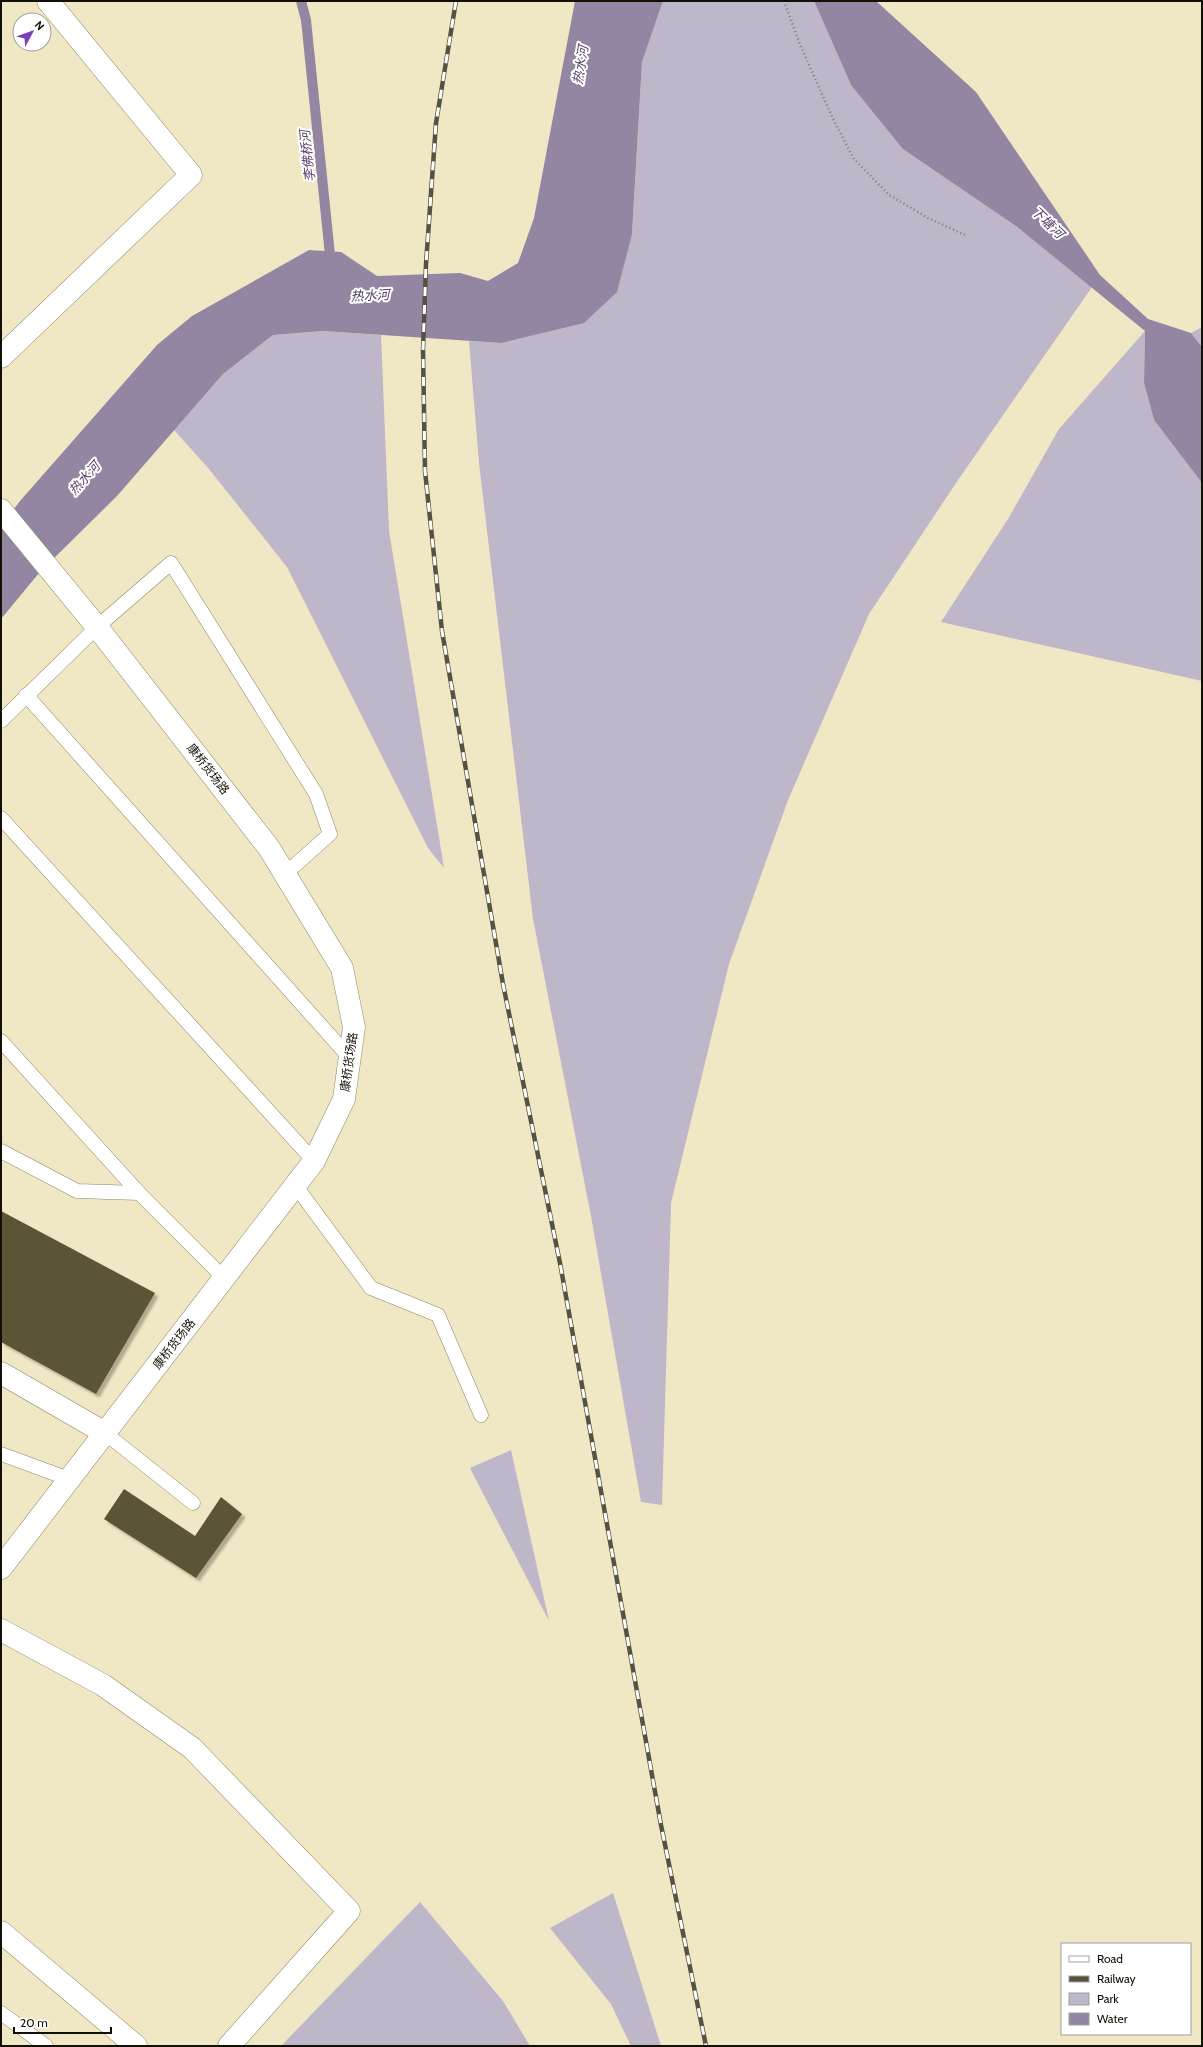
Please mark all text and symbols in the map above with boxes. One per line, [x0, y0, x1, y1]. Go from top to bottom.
north arrow [12, 12, 52, 52]
text: N [32, 18, 47, 33]
water label: 热水河 [569, 42, 591, 86]
water label: 李佛桥河 [296, 126, 318, 183]
water label: 下塘河 [1028, 203, 1070, 243]
water label: 热水河 [350, 286, 393, 304]
water label: 热水河 [65, 456, 105, 498]
street label: 康桥货场路 [184, 740, 233, 797]
street label: 康桥货场路 [337, 1031, 360, 1093]
street label: 康桥货场路 [149, 1315, 198, 1372]
legend [1061, 1943, 1191, 2035]
text: Road [1097, 1951, 1123, 1966]
text: Railway [1097, 1971, 1135, 1986]
text: Park [1097, 1991, 1119, 2006]
scale bar [14, 2009, 111, 2035]
text: Water [1097, 2011, 1128, 2026]
text: 20 m [20, 2015, 48, 2030]

